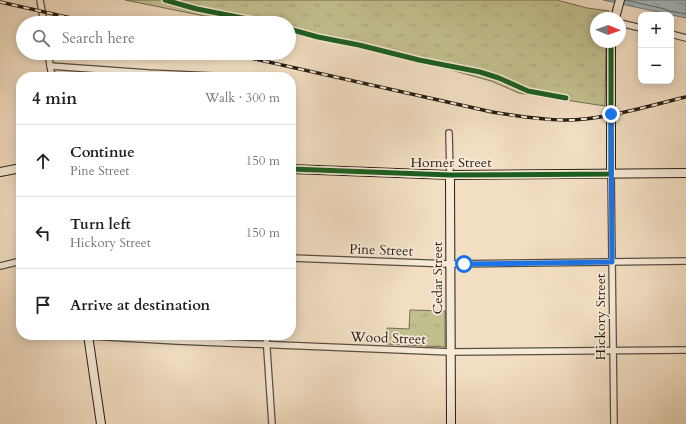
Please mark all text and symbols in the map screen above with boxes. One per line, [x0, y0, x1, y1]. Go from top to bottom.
north arrow [590, 12, 626, 48]
map controls [638, 12, 674, 84]
button: + [638, 12, 674, 48]
search box [16, 16, 296, 60]
icon: search [30, 27, 52, 49]
text: Search here [62, 28, 135, 48]
button: − [638, 48, 674, 84]
text: 4 min [32, 87, 77, 110]
text: Walk · 300 m [205, 89, 280, 107]
route end [602, 105, 620, 123]
text: Continue [70, 142, 135, 162]
icon: ahead [32, 150, 54, 172]
text: 150 m [246, 152, 280, 170]
street label: Horner Street [410, 153, 492, 172]
text: Pine Street [70, 162, 129, 180]
text: Turn left [70, 214, 131, 234]
icon: left [32, 222, 54, 244]
text: 150 m [246, 224, 280, 242]
text: Hickory Street [70, 234, 151, 252]
street label: Pine Street [349, 239, 414, 261]
street label: Cedar Street [428, 241, 447, 315]
route start [455, 255, 473, 273]
street label: Hickory Street [591, 273, 610, 361]
icon: arrive [32, 294, 54, 316]
text: Arrive at destination [70, 295, 210, 315]
street label: Wood Street [349, 327, 427, 349]

